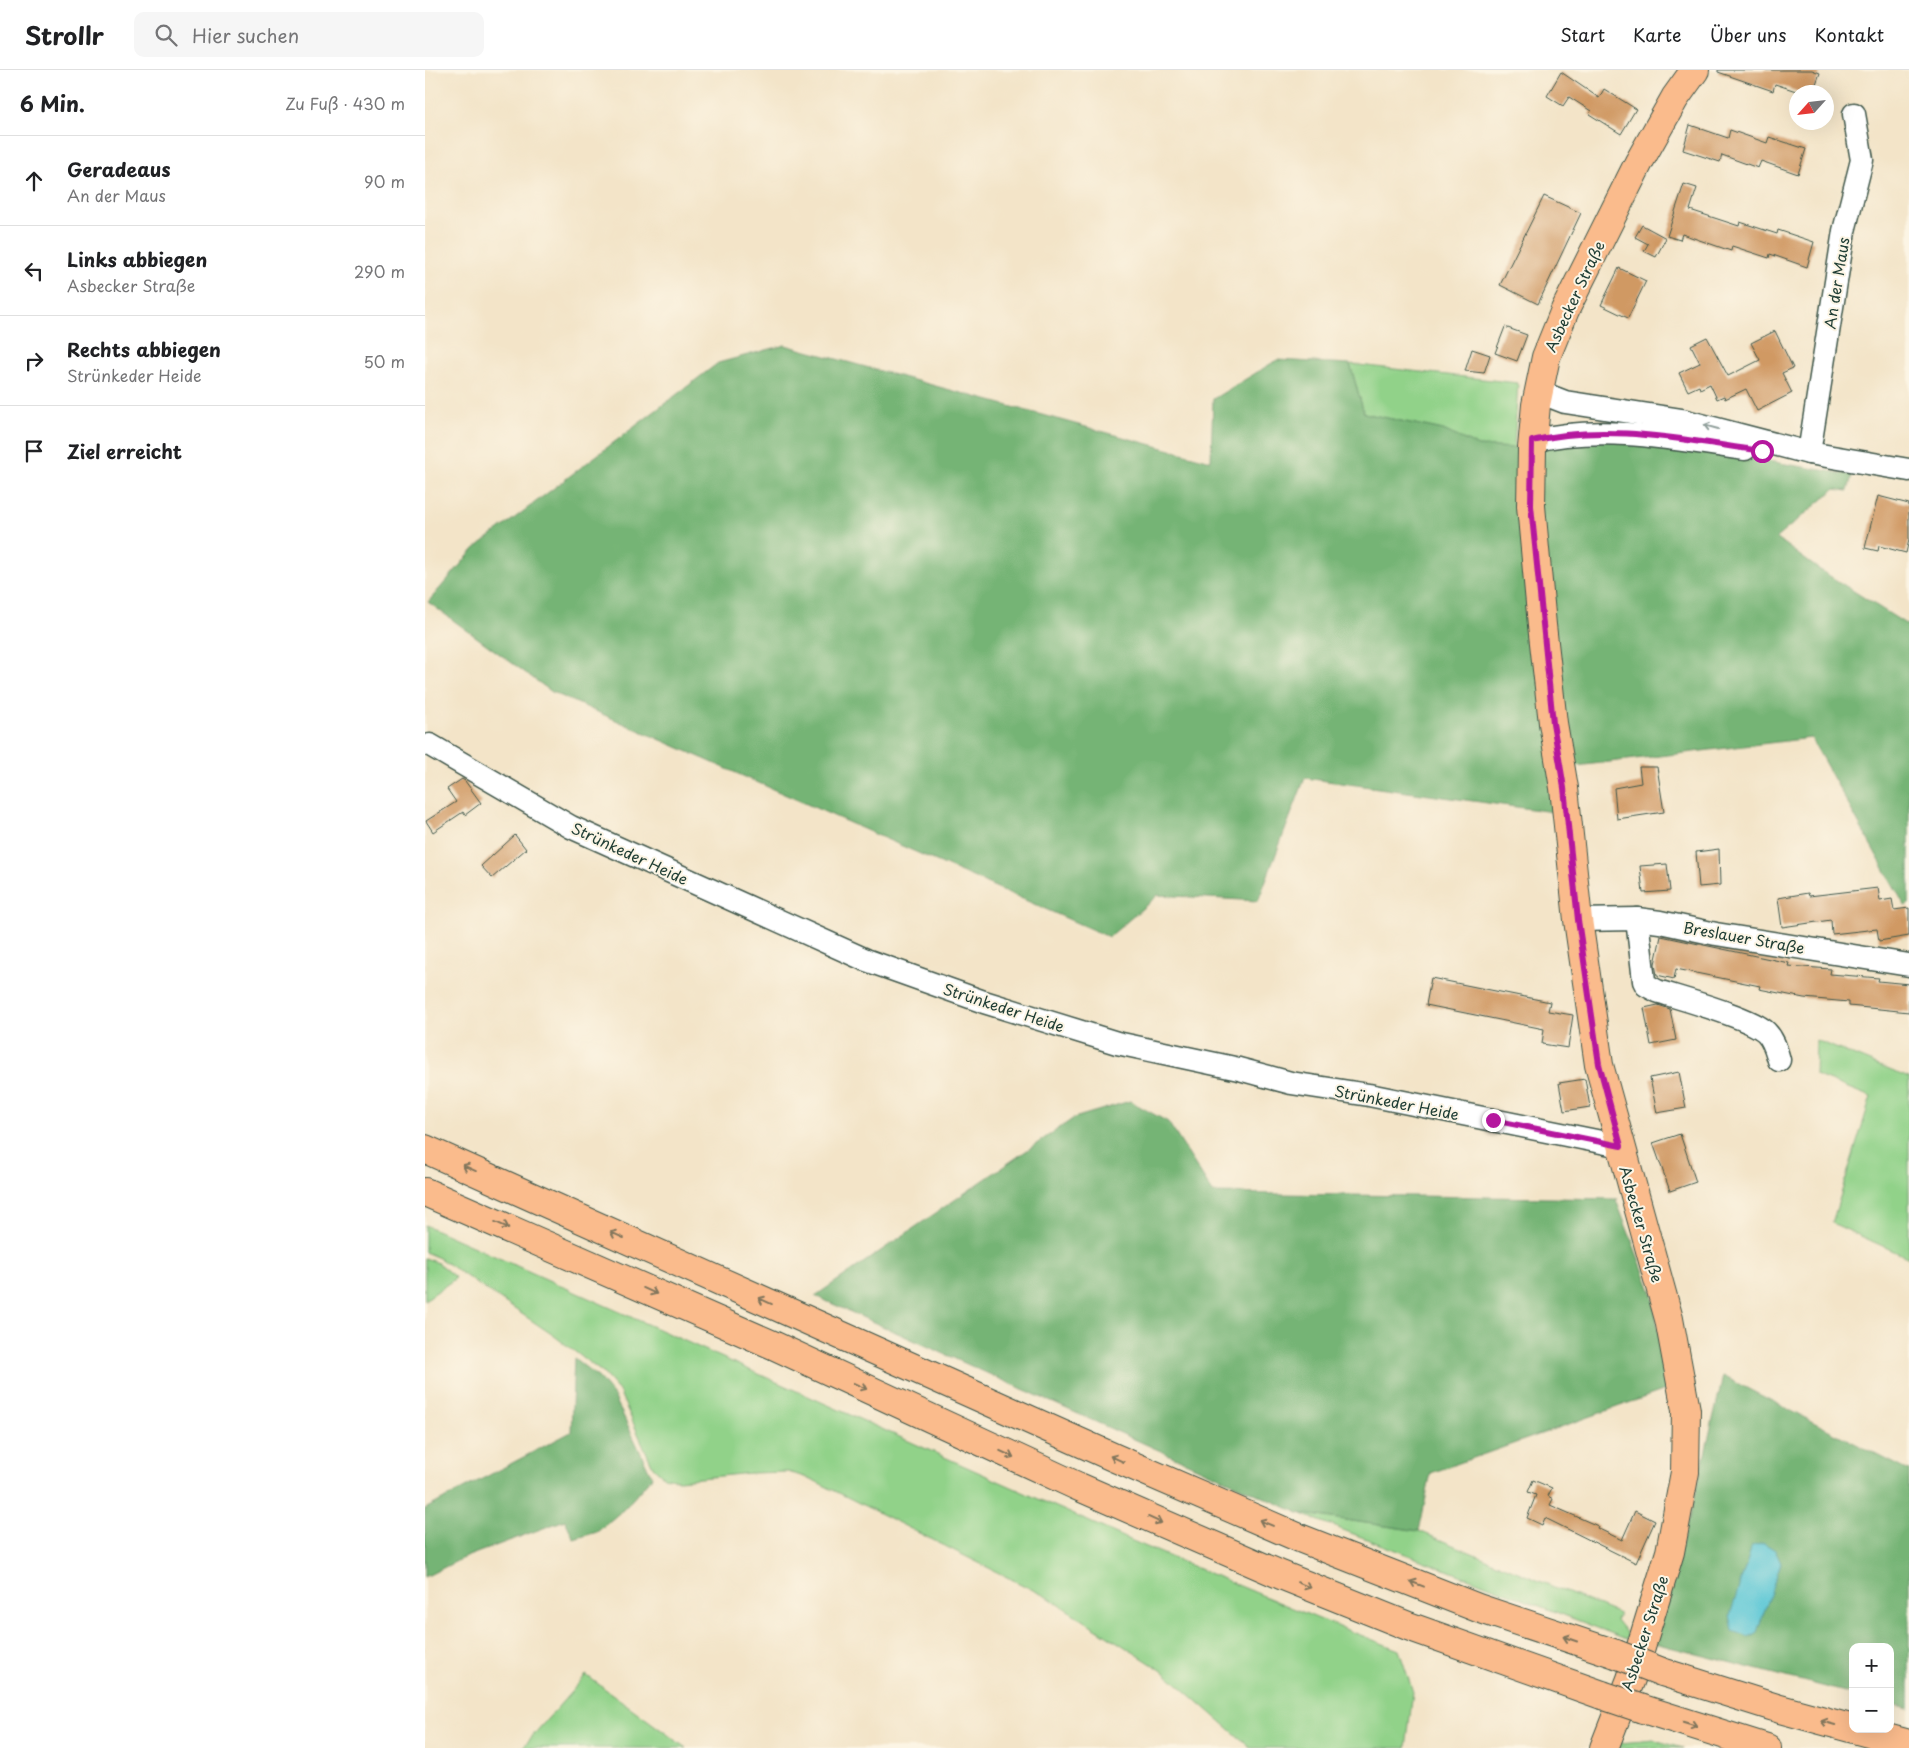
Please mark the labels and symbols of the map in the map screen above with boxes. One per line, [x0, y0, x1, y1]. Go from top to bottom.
north arrow [1789, 85, 1834, 130]
street label: An der Maus [1817, 235, 1855, 331]
street label: Asbecker Straße [1538, 237, 1610, 355]
one-way arrow [1703, 422, 1719, 432]
route start [1751, 440, 1774, 463]
street label: Strünkeder Heide [568, 816, 692, 890]
street label: Breslauer Straße [1682, 915, 1806, 959]
street label: Strünkeder Heide [940, 977, 1068, 1037]
street label: Strünkeder Heide [1333, 1079, 1461, 1125]
route end [1482, 1109, 1505, 1132]
one-way arrow [462, 1163, 477, 1173]
street label: Asbecker Straße [1614, 1163, 1670, 1285]
one-way arrow [494, 1221, 509, 1231]
one-way arrow [610, 1229, 625, 1239]
one-way arrow [642, 1287, 657, 1297]
one-way arrow [758, 1296, 773, 1306]
one-way arrow [852, 1381, 867, 1391]
one-way arrow [999, 1450, 1014, 1459]
one-way arrow [1110, 1454, 1125, 1464]
one-way arrow [1147, 1516, 1162, 1526]
one-way arrow [1259, 1518, 1274, 1528]
street label: Asbecker Straße [1614, 1572, 1674, 1694]
one-way arrow [1410, 1579, 1425, 1588]
one-way arrow [1296, 1581, 1312, 1590]
one-way arrow [1563, 1634, 1578, 1643]
one-way arrow [1821, 1717, 1837, 1727]
one-way arrow [1681, 1719, 1697, 1729]

